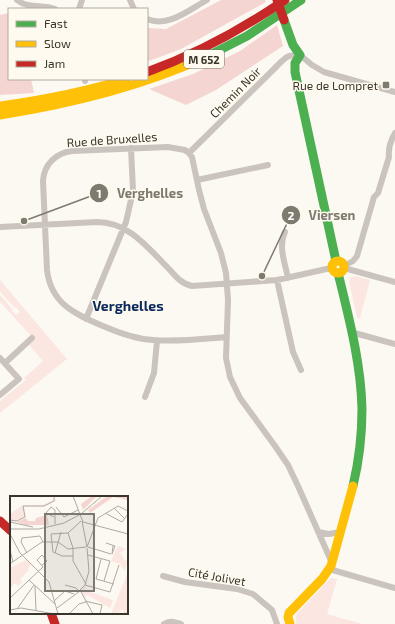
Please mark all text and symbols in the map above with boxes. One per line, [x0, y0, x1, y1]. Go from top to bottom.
legend [8, 8, 148, 80]
text: Fast [44, 16, 68, 30]
text: Slow [44, 36, 71, 50]
road number: M 652 [184, 50, 224, 68]
text: Jam [44, 56, 65, 70]
street label: Chemin Noir [207, 63, 264, 120]
place label: Rue de Lompret [293, 78, 378, 92]
marker: Rue de Lompret [381, 80, 391, 90]
street label: Rue de Bruxelles [66, 129, 158, 149]
callout: Verghelles [89, 181, 191, 206]
text: Verghelles [117, 185, 183, 201]
text: 1 [96, 186, 102, 200]
callout: Viersen [281, 203, 364, 228]
text: Viersen [309, 207, 356, 223]
text: 2 [288, 208, 295, 222]
district label: Verghelles [92, 297, 164, 314]
inset map [10, 496, 128, 614]
street label: Cité Jolivet [187, 564, 247, 588]

